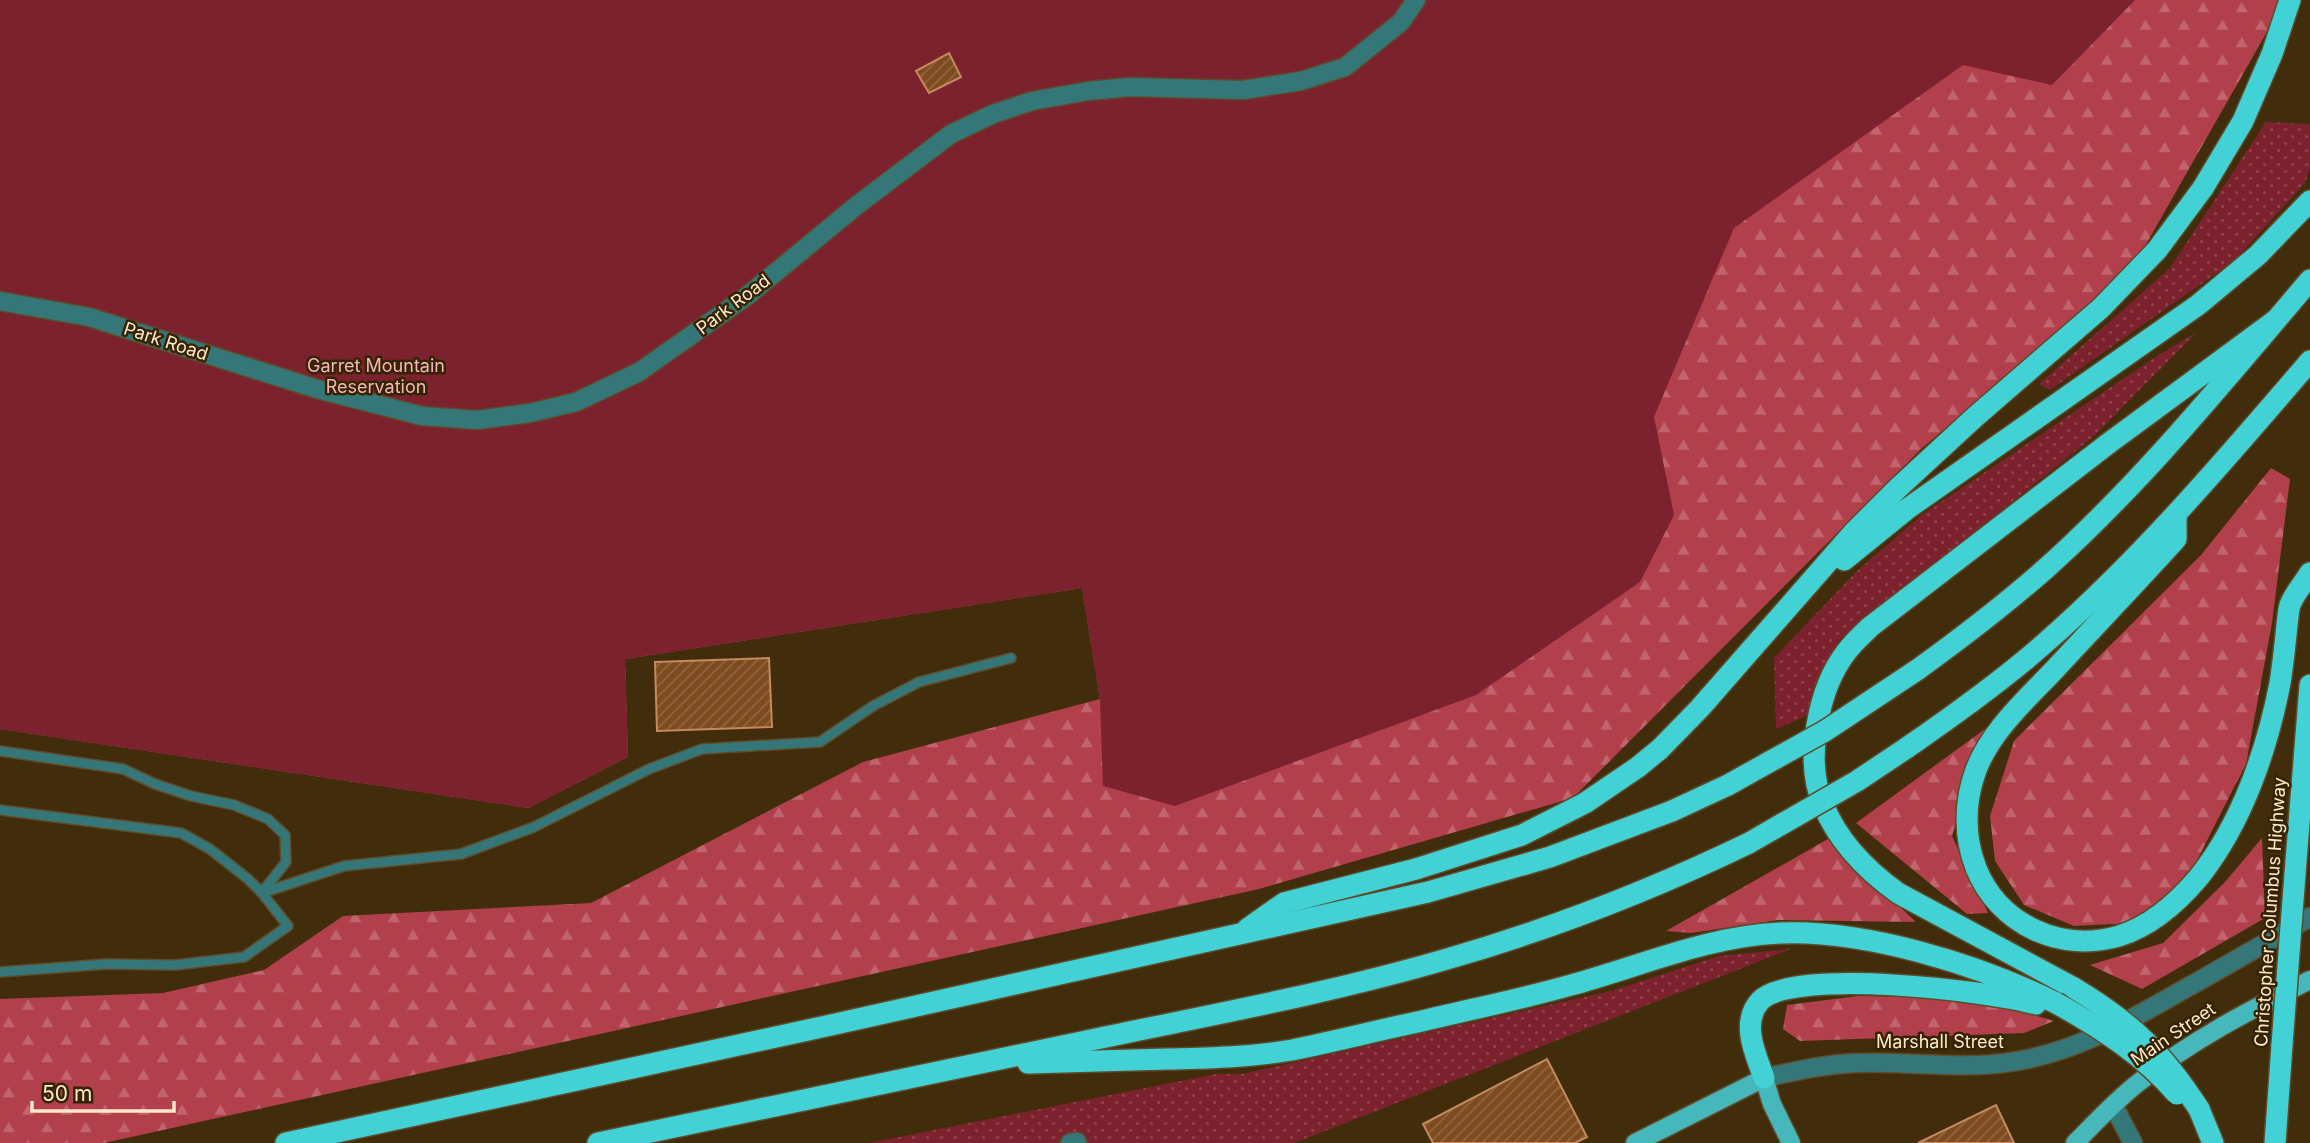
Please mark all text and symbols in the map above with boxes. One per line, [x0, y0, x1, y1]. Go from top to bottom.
street label: Park Road [692, 269, 774, 339]
street label: Park Road [121, 318, 211, 364]
park label: Garret Mountain Reservation [307, 355, 445, 397]
street label: Christopher Columbus Highway [2250, 776, 2290, 1048]
street label: Main Street [2127, 998, 2219, 1070]
street label: Marshall Street [1876, 1031, 2004, 1052]
scale bar [32, 1070, 173, 1114]
text: 50 m [42, 1081, 92, 1106]

